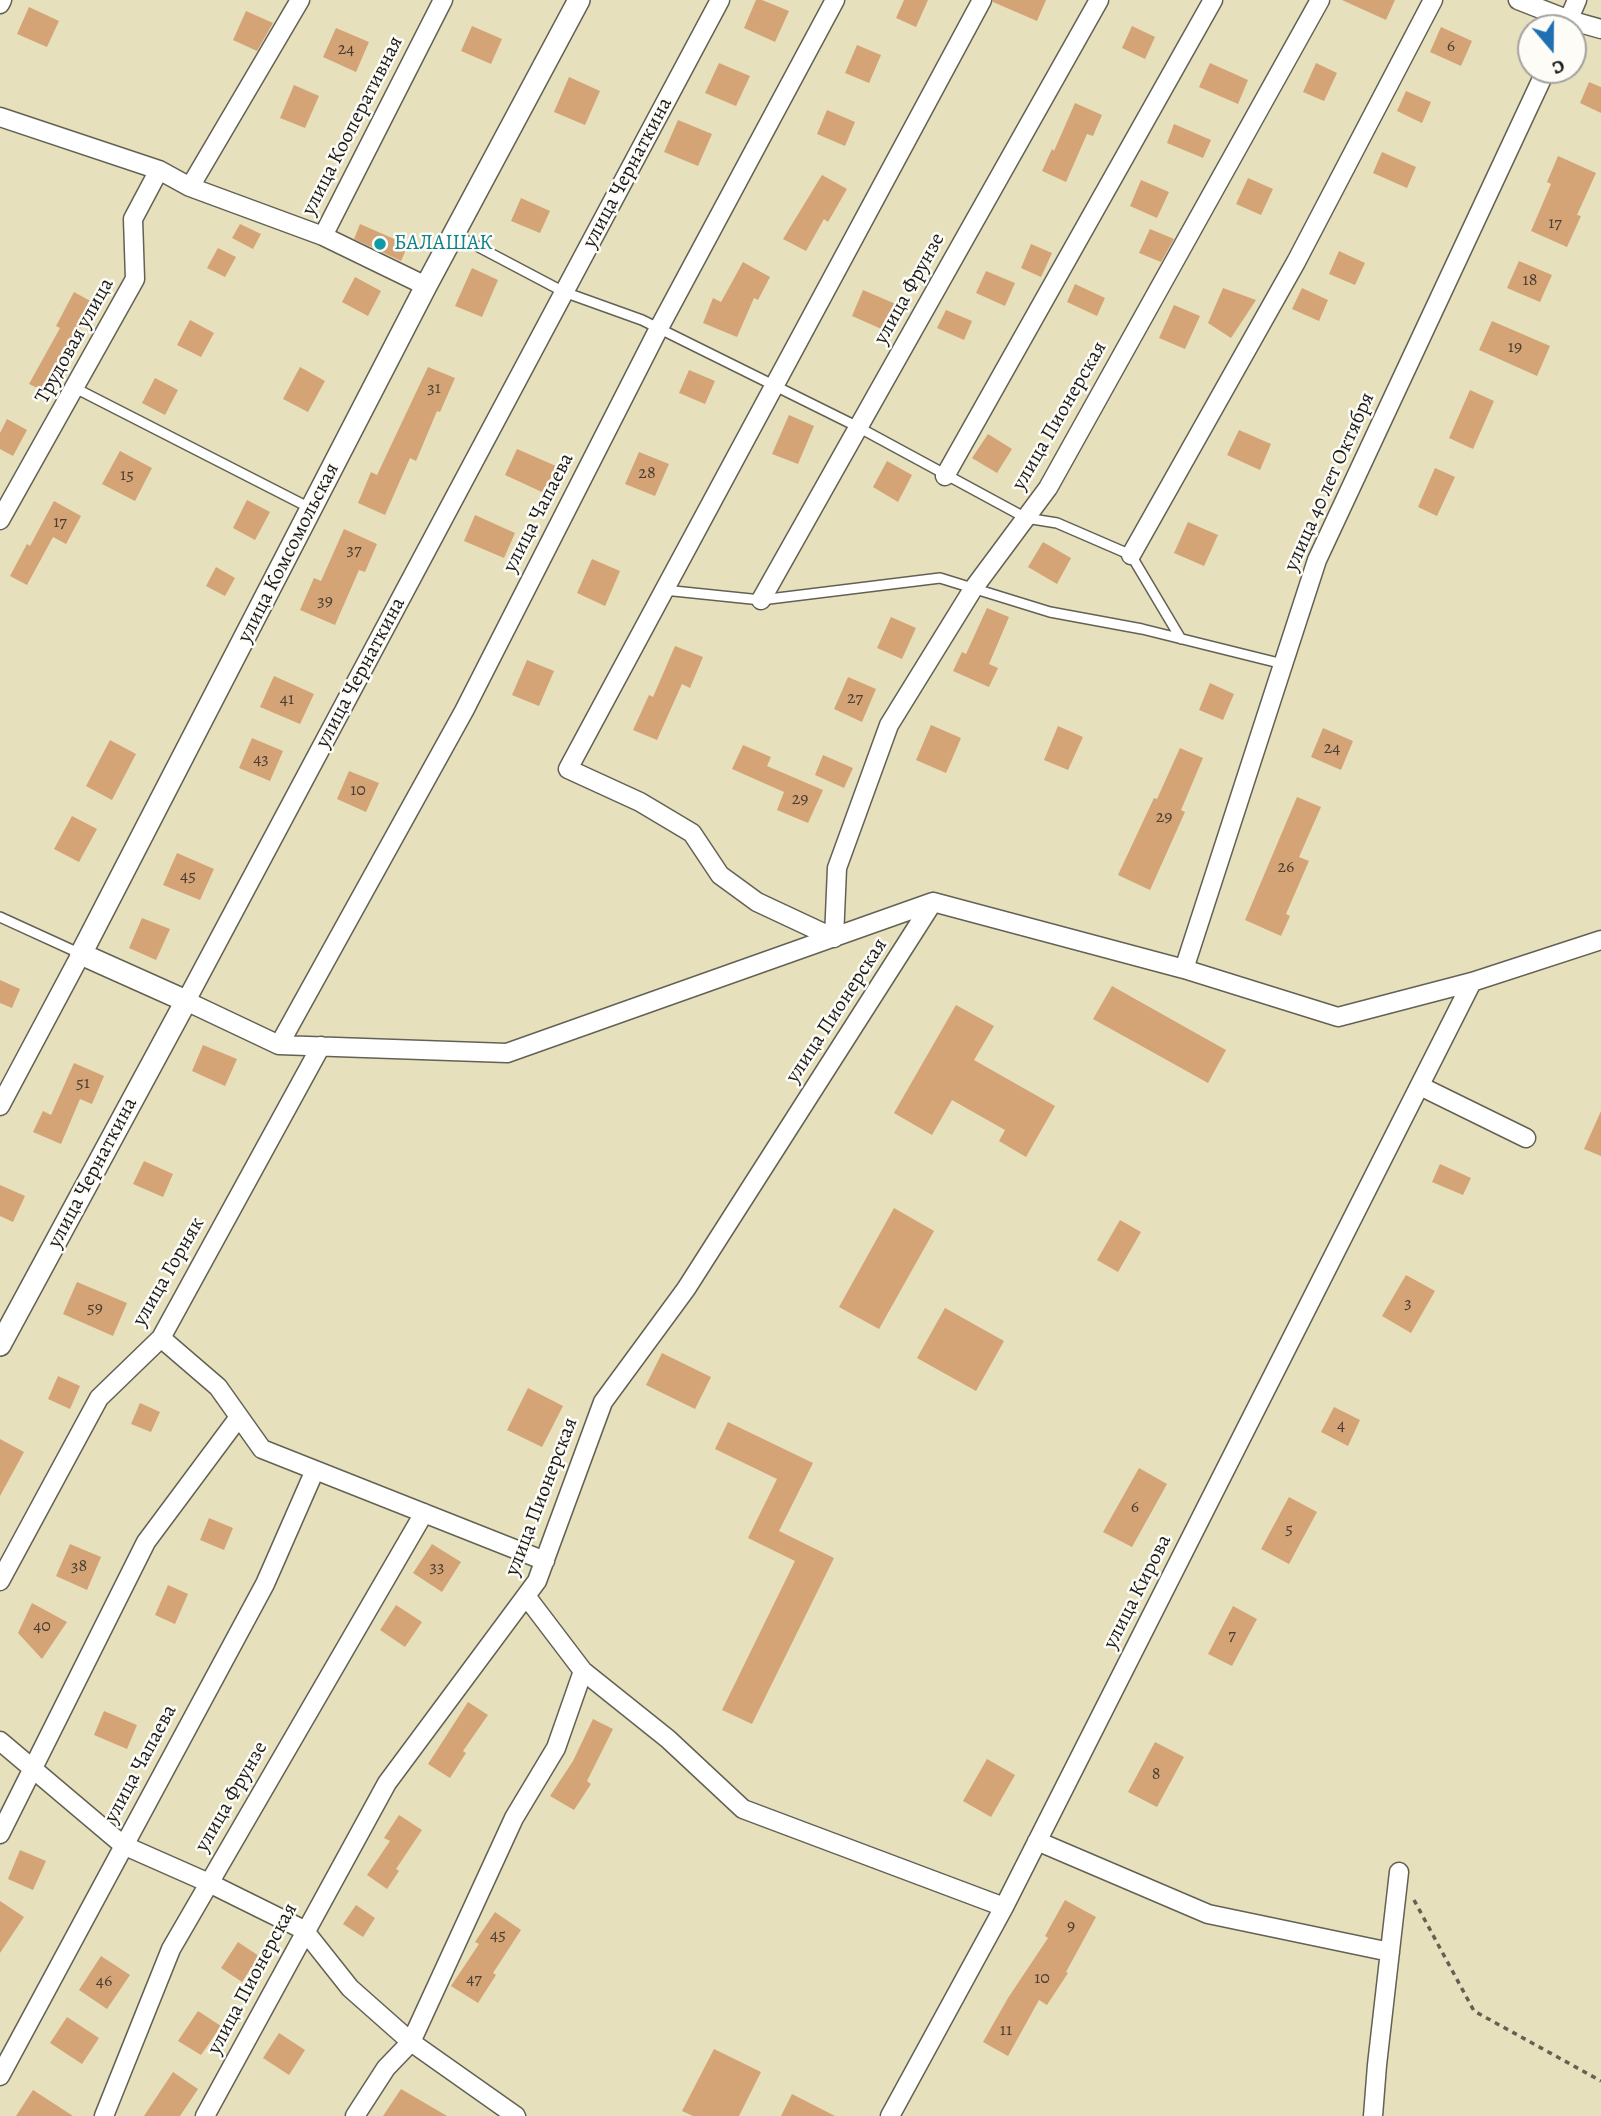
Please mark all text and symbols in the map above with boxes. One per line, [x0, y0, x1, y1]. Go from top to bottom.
north arrow [1517, 14, 1587, 84]
street label: улица Кооперативная [297, 32, 409, 220]
house number: 6 [1447, 36, 1455, 58]
house number: 24 [338, 39, 354, 61]
text: С [1549, 53, 1568, 81]
street label: улица Чернаткина [578, 93, 678, 253]
house number: 17 [1548, 213, 1562, 235]
street label: улица Фрунзе [869, 229, 951, 349]
place label: БАЛАШАК [394, 231, 493, 257]
marker: БАЛАШАК [372, 236, 388, 252]
house number: 18 [1523, 270, 1537, 292]
street label: Трудовая улица [30, 274, 120, 408]
street label: улица Пионерская [1007, 337, 1113, 495]
house number: 19 [1508, 337, 1522, 359]
house number: 31 [427, 378, 441, 400]
street label: улица 40 лет Октября [1279, 389, 1381, 575]
street label: улица Чапаева [498, 449, 580, 577]
street label: улица Комсомольская [233, 459, 345, 647]
house number: 28 [638, 463, 656, 485]
house number: 15 [120, 465, 134, 487]
house number: 17 [53, 512, 67, 534]
house number: 37 [346, 540, 362, 562]
house number: 39 [317, 591, 333, 613]
street label: улица Чернаткина [311, 593, 411, 753]
house number: 27 [847, 688, 863, 710]
house number: 41 [280, 689, 294, 711]
house number: 24 [1324, 738, 1340, 760]
house number: 43 [253, 749, 269, 771]
house number: 10 [350, 780, 366, 802]
house number: 29 [792, 789, 808, 811]
house number: 29 [1156, 807, 1172, 829]
house number: 26 [1278, 857, 1294, 879]
house number: 45 [180, 866, 196, 888]
street label: улица Пионерская [781, 934, 893, 1088]
house number: 51 [76, 1073, 90, 1095]
street label: улица Чернаткина [43, 1093, 143, 1253]
street label: улица Горняк [128, 1213, 210, 1331]
house number: 3 [1404, 1293, 1412, 1315]
house number: 59 [87, 1298, 103, 1320]
street label: улица Пионерская [500, 1414, 584, 1580]
house number: 4 [1337, 1415, 1345, 1437]
house number: 6 [1131, 1497, 1139, 1519]
house number: 5 [1285, 1519, 1293, 1541]
street label: улица Кирова [1098, 1531, 1178, 1653]
house number: 38 [71, 1556, 87, 1578]
house number: 33 [430, 1557, 444, 1579]
house number: 40 [33, 1616, 51, 1638]
house number: 7 [1228, 1625, 1236, 1647]
street label: улица Чапаева [99, 1701, 183, 1827]
street label: улица Фрунзе [190, 1737, 274, 1857]
house number: 8 [1152, 1764, 1160, 1786]
street label: улица Пионерская [203, 1899, 303, 2059]
house number: 9 [1067, 1916, 1075, 1938]
house number: 45 [490, 1925, 506, 1947]
house number: 10 [1034, 1968, 1050, 1990]
house number: 47 [466, 1969, 482, 1991]
house number: 46 [96, 1971, 112, 1993]
house number: 11 [1000, 2020, 1012, 2042]

